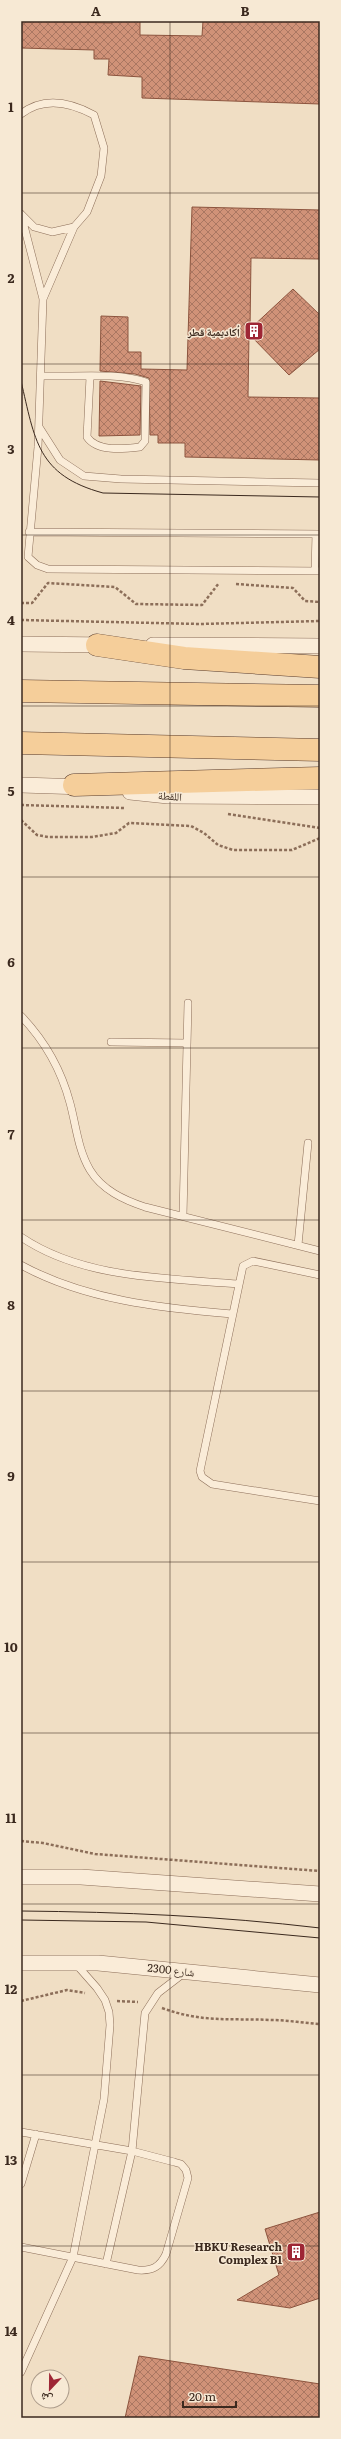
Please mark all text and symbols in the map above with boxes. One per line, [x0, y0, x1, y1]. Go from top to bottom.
text: A [91, 1, 101, 20]
text: B [241, 1, 250, 20]
text: 1 [8, 97, 14, 116]
text: 2 [8, 268, 15, 287]
building icon: أكاديمية قطر [243, 320, 265, 342]
place label: أكاديمية قطر [187, 323, 240, 339]
text: 3 [7, 439, 15, 458]
text: 4 [7, 610, 15, 629]
text: 5 [7, 781, 15, 800]
street label: اللقطة [158, 786, 182, 804]
text: 6 [7, 952, 15, 971]
text: 7 [7, 1124, 15, 1143]
text: 8 [7, 1295, 15, 1314]
text: 9 [7, 1466, 15, 1485]
text: 10 [4, 1637, 18, 1656]
text: 11 [6, 1808, 17, 1827]
street label: شارع 2300 [147, 1959, 195, 1979]
text: 12 [5, 1979, 17, 1998]
text: 13 [5, 2150, 17, 2169]
place label: HBKU Research Complex B1 [195, 2238, 282, 2267]
building icon: HBKU Research Complex B1 [285, 2241, 307, 2263]
text: 14 [5, 2321, 18, 2340]
north arrow [30, 2369, 70, 2409]
scale bar [183, 2383, 236, 2409]
text: 20 m [189, 2387, 216, 2405]
text: ش [37, 2389, 55, 2409]

